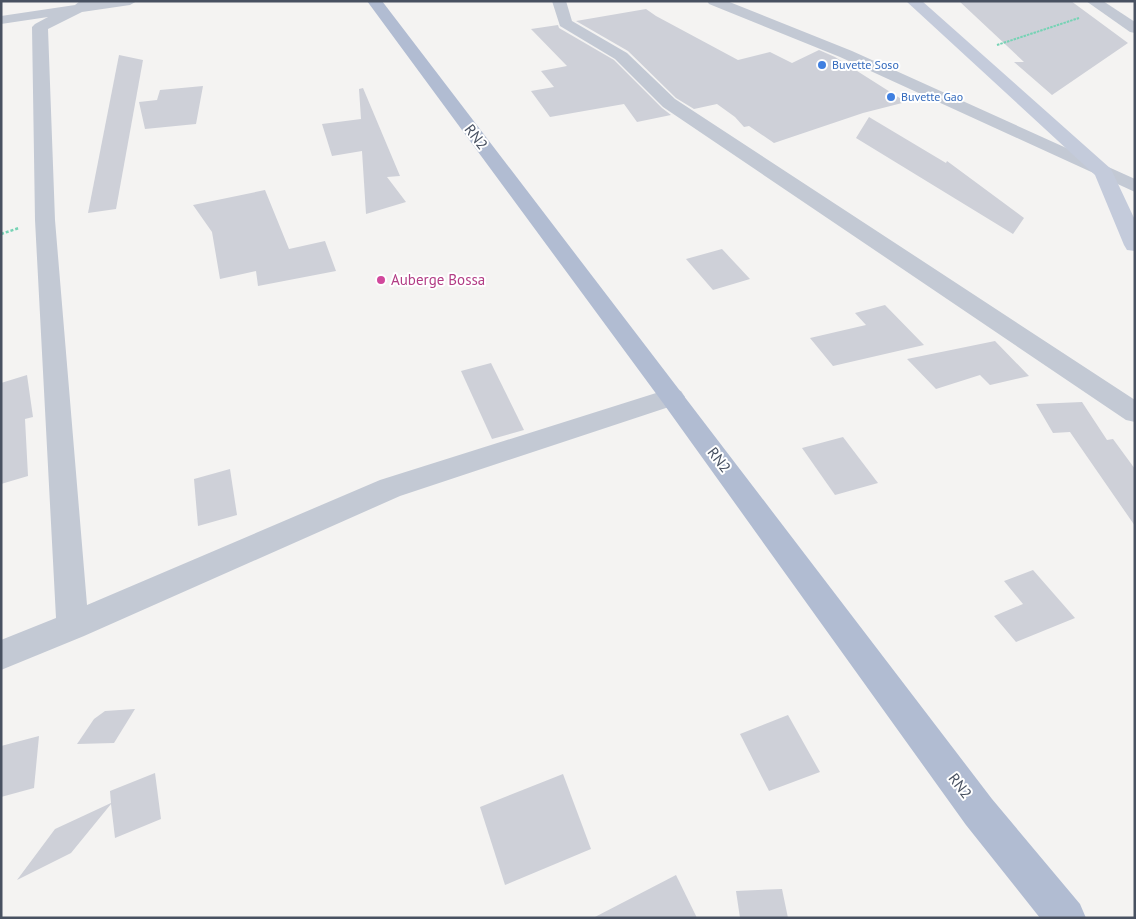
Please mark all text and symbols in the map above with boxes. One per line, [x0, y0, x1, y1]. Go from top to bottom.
place label: Buvette Soso [832, 57, 899, 72]
marker: Buvette Soso [816, 59, 828, 71]
place label: Buvette Gao [901, 89, 963, 104]
marker: Buvette Gao [885, 91, 897, 103]
street label: RN2 [461, 120, 492, 153]
place label: Auberge Bossa [391, 270, 485, 289]
marker: Auberge Bossa [375, 274, 387, 286]
street label: RN2 [704, 443, 735, 476]
street label: RN2 [945, 769, 976, 802]

